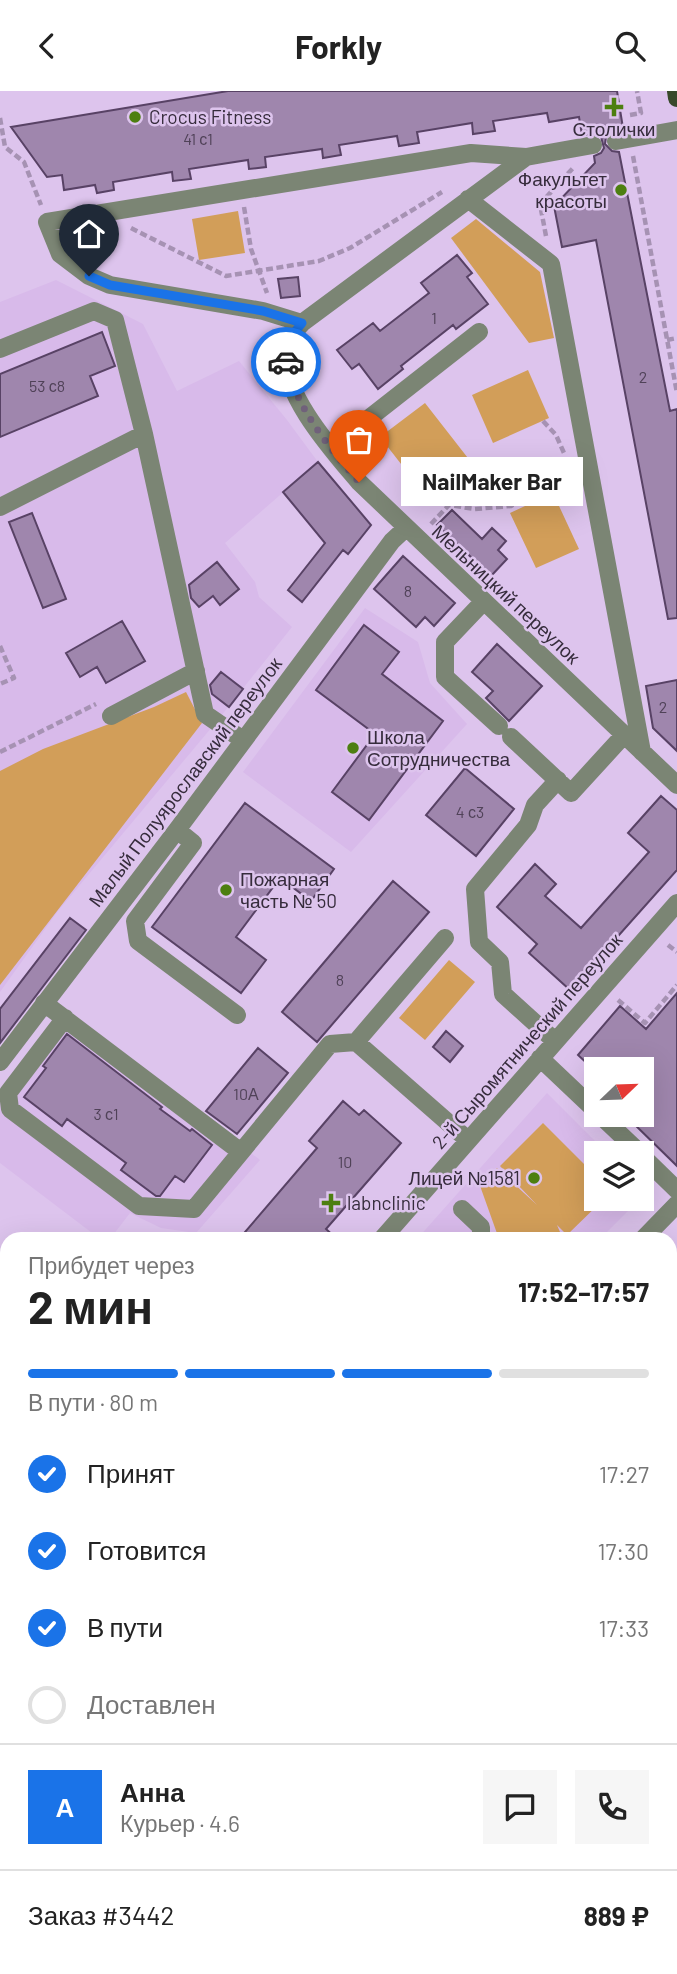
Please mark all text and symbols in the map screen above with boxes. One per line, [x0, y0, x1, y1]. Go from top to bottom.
icon: back [28, 27, 66, 65]
text: Forkly [295, 27, 382, 65]
icon: search [611, 27, 649, 65]
marker: Столички [606, 99, 622, 115]
place label: Crocus Fitness [149, 105, 271, 128]
marker: Crocus Fitness [127, 109, 143, 125]
place label: Столички [573, 117, 655, 140]
house number: 41 с1 [183, 129, 213, 148]
place label: Факультет красоты [518, 167, 607, 212]
marker: Факультет красоты [613, 182, 629, 198]
pin [59, 204, 119, 276]
icon: home [70, 215, 108, 253]
house number: 1 [431, 308, 437, 327]
courier [251, 327, 321, 397]
icon: car [267, 343, 305, 381]
house number: 2 [639, 367, 647, 386]
house number: 53 с8 [29, 376, 65, 395]
pin [329, 410, 389, 482]
icon: bag [340, 421, 378, 459]
callout: NailMaker Bar [401, 457, 583, 507]
text: NailMaker Bar [422, 467, 562, 495]
street label: Мельницкий переулок [428, 519, 585, 668]
house number: 8 [404, 581, 412, 600]
street label: Малый Полуярославский переулок [83, 652, 286, 911]
house number: 2 [659, 697, 667, 716]
place label: Школа Сотрудничества [367, 725, 511, 770]
marker: Школа Сотрудничества [345, 740, 361, 756]
house number: 4 с3 [456, 802, 484, 821]
place label: Пожарная часть № 50 [240, 867, 337, 912]
marker: Пожарная часть № 50 [218, 882, 234, 898]
street label: 2-й Сыромятнический переулок [427, 928, 627, 1153]
house number: 8 [336, 970, 344, 989]
north arrow [584, 1057, 654, 1127]
map controls [584, 1057, 654, 1211]
house number: 10А [233, 1084, 259, 1103]
house number: 3 с1 [93, 1104, 119, 1123]
button: layers [584, 1141, 654, 1211]
house number: 10 [338, 1152, 352, 1171]
place label: Лицей №1581 [408, 1166, 520, 1189]
marker: Лицей №1581 [526, 1170, 542, 1186]
place label: labnclinic [347, 1191, 426, 1214]
marker: labnclinic [321, 1193, 341, 1213]
text: Прибудет через [28, 1251, 195, 1279]
text: 17:52–17:57 [518, 1276, 649, 1307]
text: 2 мин [28, 1278, 153, 1333]
text: В пути · 80 m [28, 1388, 158, 1416]
icon: check [28, 1455, 66, 1493]
text: Принят [87, 1457, 175, 1488]
text: 17:27 [599, 1460, 649, 1488]
icon: check [28, 1532, 66, 1570]
text: Готовится [87, 1534, 206, 1565]
text: 17:30 [597, 1537, 649, 1565]
icon: check [28, 1609, 66, 1647]
text: В пути [87, 1611, 163, 1642]
text: 17:33 [599, 1614, 649, 1642]
text: Доставлен [87, 1688, 216, 1719]
button: chat [483, 1770, 557, 1844]
button: phone [575, 1770, 649, 1844]
text: Анна [120, 1776, 185, 1807]
text: А [56, 1791, 74, 1822]
text: Курьер · 4.6 [120, 1809, 240, 1837]
text: Заказ #3442 [28, 1899, 175, 1930]
text: 889 ₽ [584, 1900, 649, 1931]

